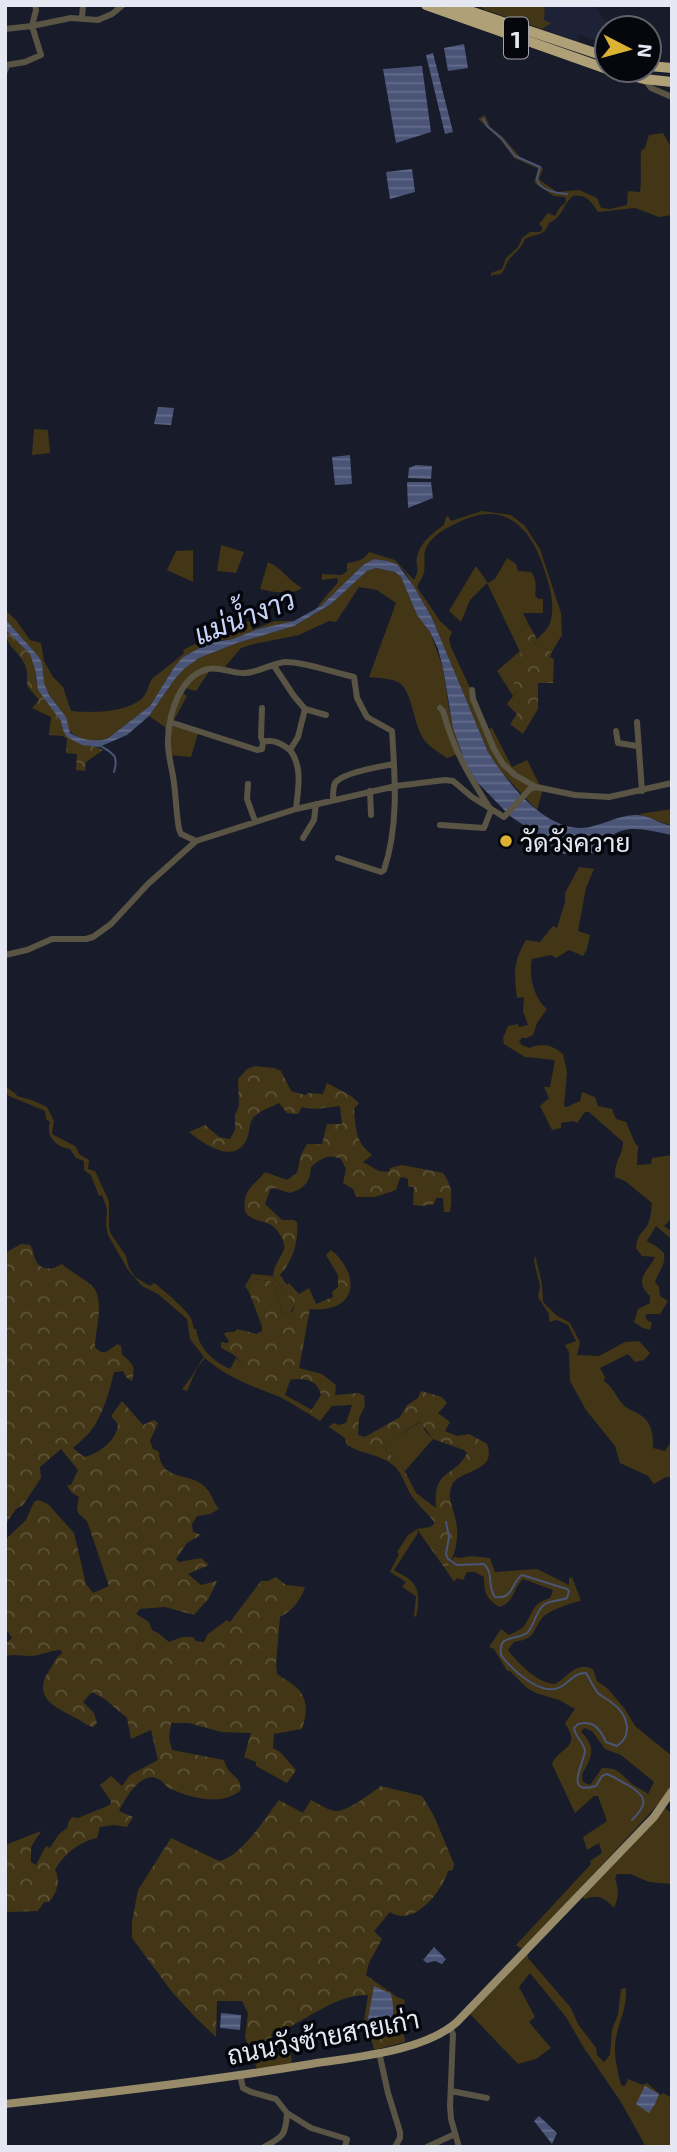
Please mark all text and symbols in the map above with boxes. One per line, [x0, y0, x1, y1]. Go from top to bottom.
north arrow [593, 14, 663, 84]
road number: 1 [504, 18, 528, 58]
text: N [633, 43, 658, 59]
water label: แม่น้ำงาว [187, 576, 299, 651]
place label: วัดวังควาย [520, 826, 630, 857]
marker: วัดวังควาย [498, 833, 514, 849]
street label: ถนนวังซ้ายสายเก่า [224, 2002, 422, 2070]

